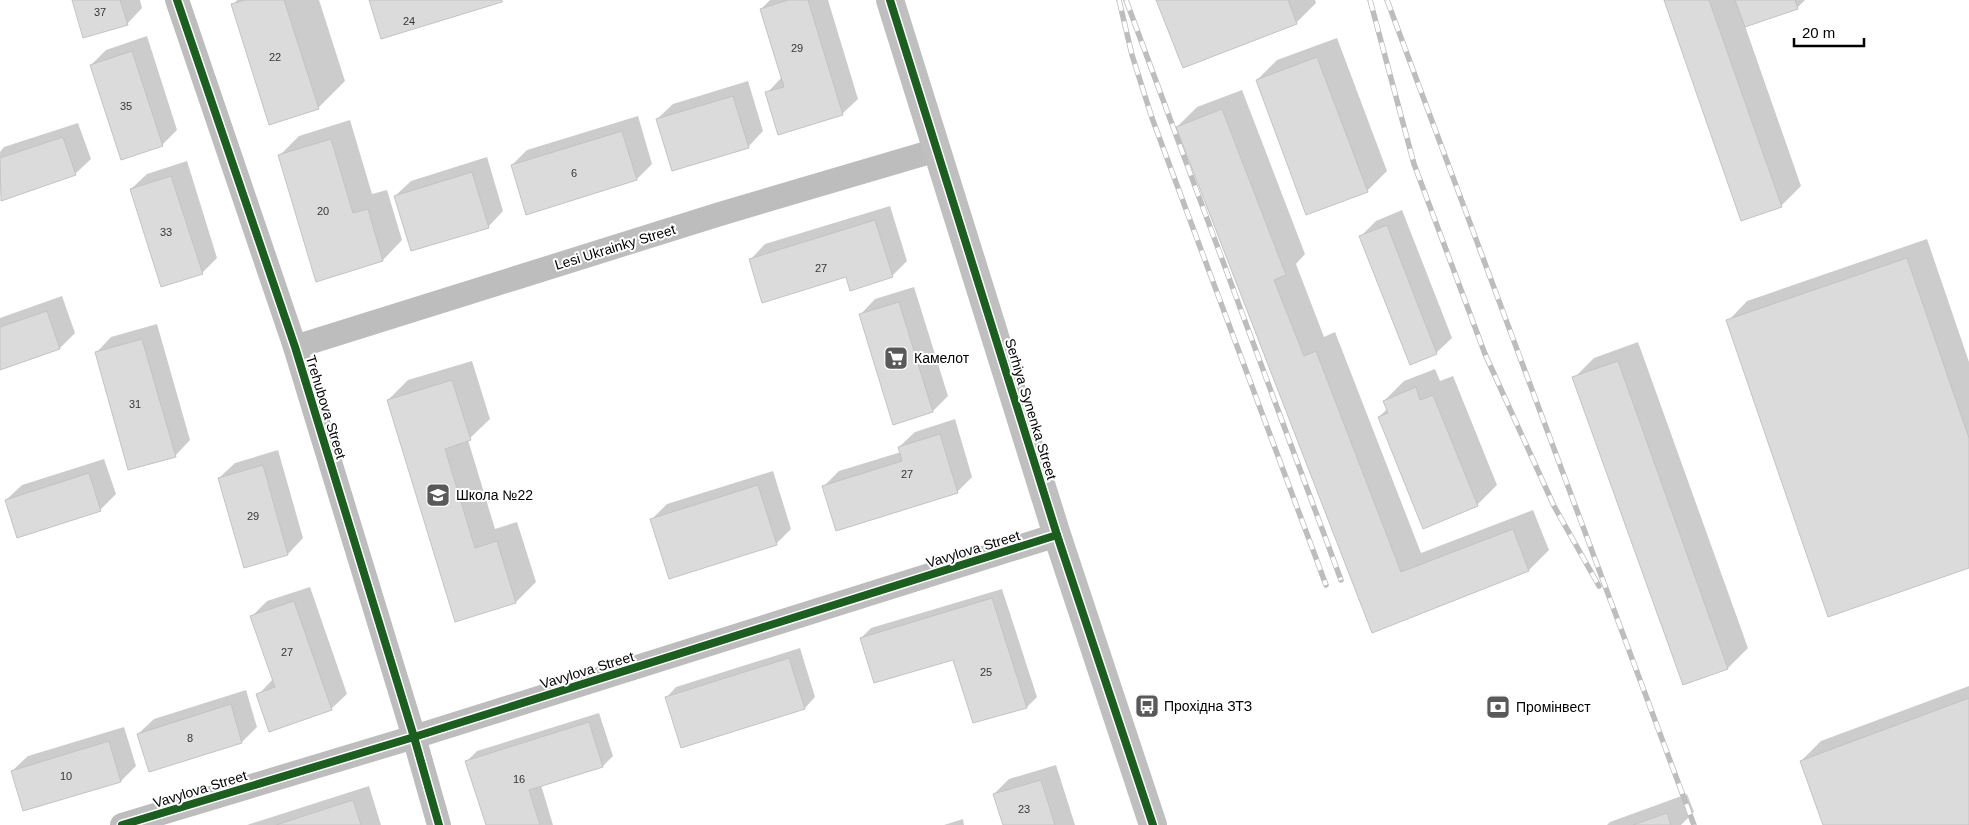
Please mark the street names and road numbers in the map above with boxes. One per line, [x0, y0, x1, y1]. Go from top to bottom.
street label: Lesi Ukrainky Street [553, 221, 677, 273]
street label: Serhiya Synenka Street [1002, 336, 1060, 482]
street label: Trehubova Street [303, 353, 349, 461]
street label: Vavylova Street [924, 527, 1022, 571]
street label: Vavylova Street [538, 648, 636, 692]
street label: Vavylova Street [151, 767, 249, 811]

